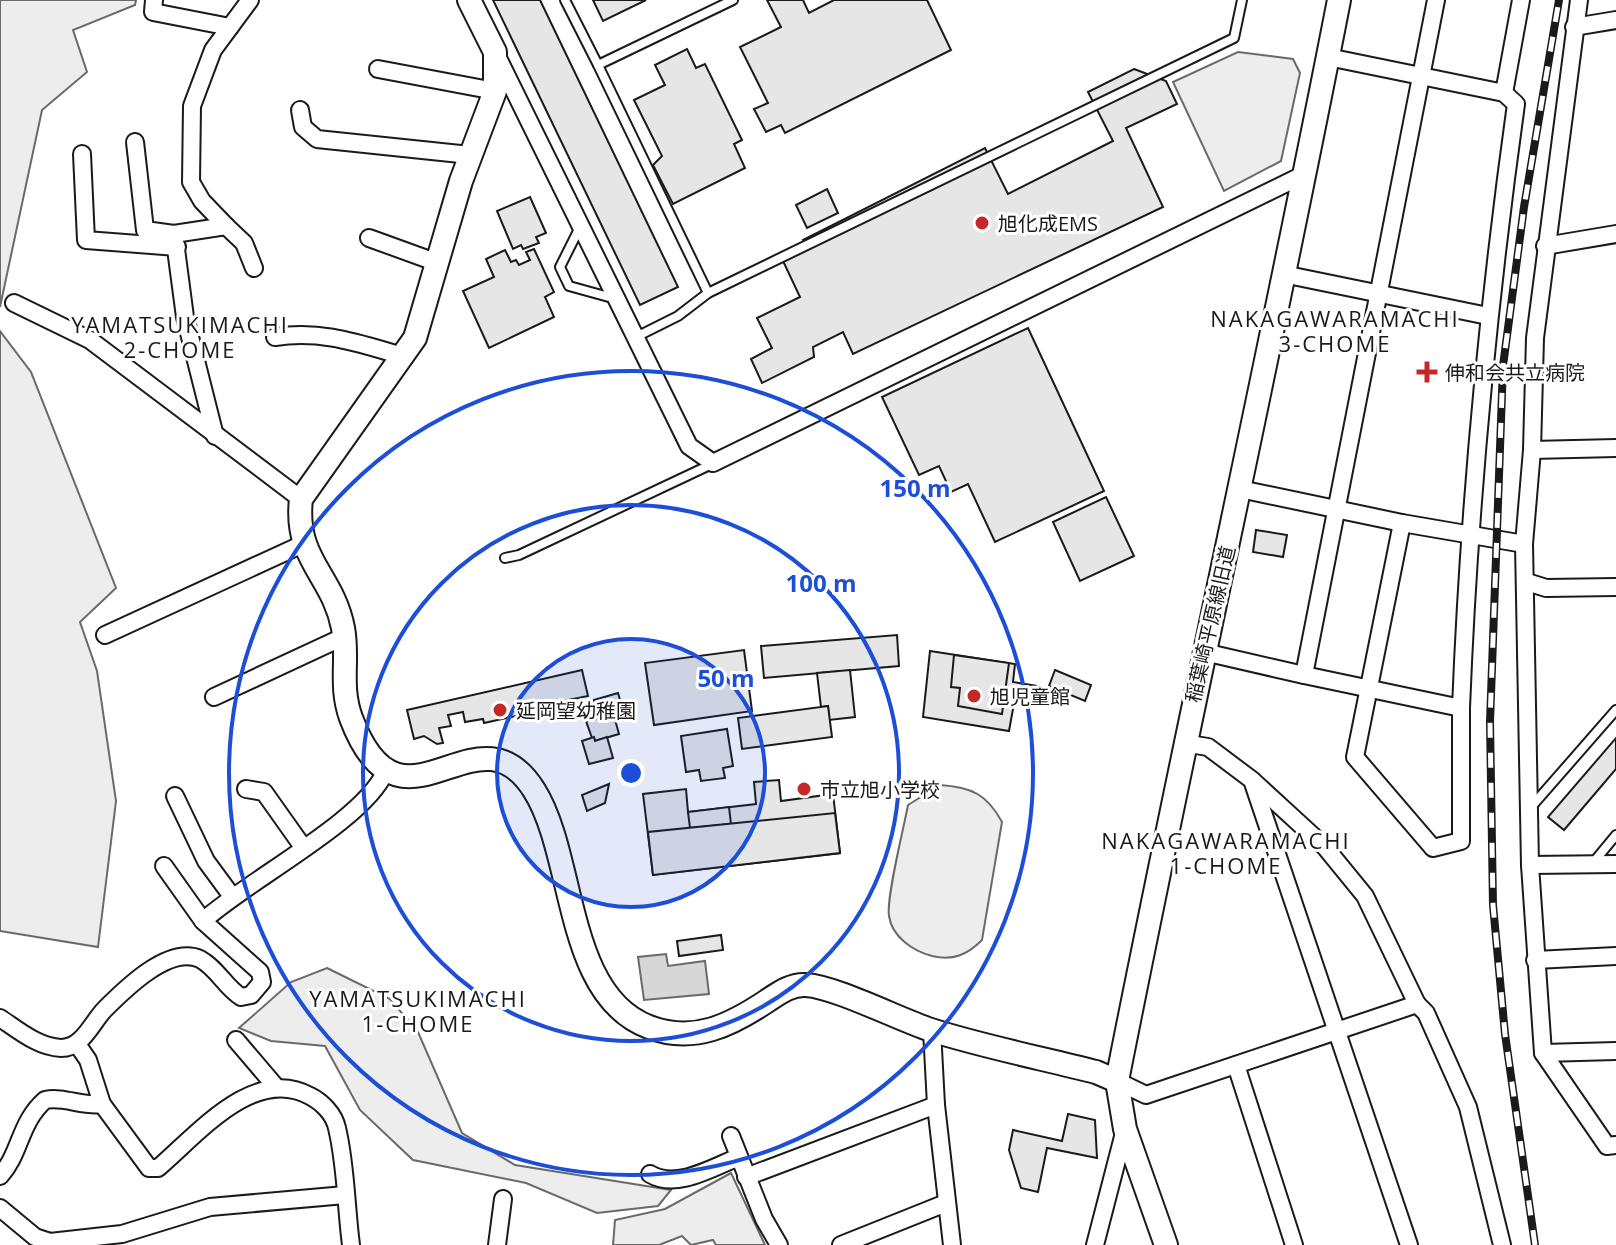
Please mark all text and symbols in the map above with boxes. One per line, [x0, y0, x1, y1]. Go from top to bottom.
place label: 旭化成EMS [998, 210, 1098, 237]
marker: 旭化成EMS [973, 214, 991, 232]
district label: NAKAGAWARAMACHI 3-CHOME [1210, 303, 1460, 358]
district label: YAMATSUKIMACHI 2-CHOME [71, 309, 289, 364]
place label: 伸和会共立病院 [1445, 359, 1585, 386]
marker: 伸和会共立病院 [1416, 361, 1438, 383]
text: 150 m [880, 471, 950, 504]
street label: 稲葉崎平原線旧道 [1179, 543, 1241, 705]
text: 100 m [786, 566, 856, 599]
text: 50 m [697, 661, 755, 694]
place label: 旭児童館 [990, 683, 1070, 710]
marker: 旭児童館 [965, 687, 983, 705]
place label: 延岡望幼稚園 [516, 697, 636, 724]
marker: 延岡望幼稚園 [491, 701, 509, 719]
centre of rings [617, 759, 645, 787]
place label: 市立旭小学校 [820, 776, 940, 803]
marker: 市立旭小学校 [795, 780, 813, 798]
district label: NAKAGAWARAMACHI 1-CHOME [1101, 825, 1351, 880]
district label: YAMATSUKIMACHI 1-CHOME [309, 983, 527, 1038]

